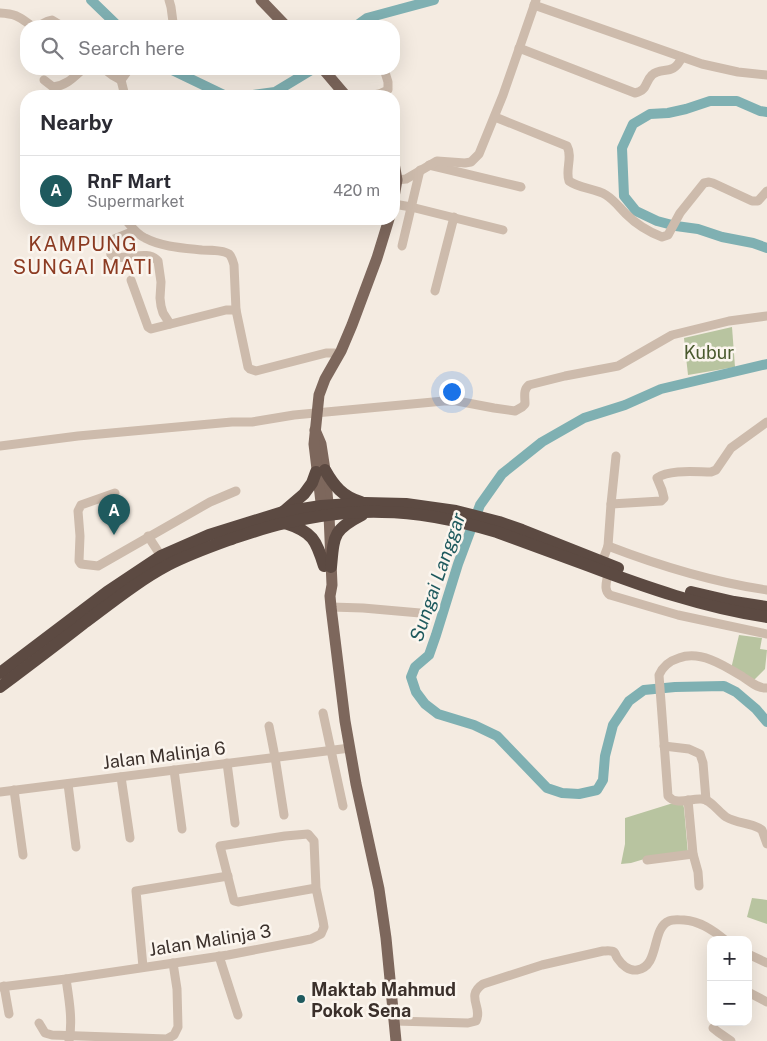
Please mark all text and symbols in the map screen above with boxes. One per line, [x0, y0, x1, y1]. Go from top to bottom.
search box [20, 20, 400, 75]
icon: search [38, 34, 66, 62]
text: Search here [78, 37, 185, 59]
text: Nearby [40, 110, 113, 135]
text: RnF Mart [87, 170, 171, 192]
text: A [50, 181, 62, 200]
text: 420 m [333, 181, 380, 200]
text: Supermarket [87, 192, 184, 211]
district label: KAMPUNG SUNGAI MATI [13, 232, 153, 279]
park label: Kubur [684, 342, 734, 363]
your location [439, 379, 465, 405]
pin: A [98, 494, 130, 535]
water label: Sungai Langgar [405, 509, 470, 644]
street label: Jalan Malinja 6 [101, 737, 227, 773]
street label: Jalan Malinja 3 [147, 920, 273, 960]
map controls [707, 936, 752, 1026]
button: + [707, 936, 752, 981]
place label: Maktab Mahmud Pokok Sena [311, 979, 456, 1021]
button: − [707, 981, 752, 1026]
marker: Maktab Mahmud Pokok Sena [295, 993, 307, 1005]

